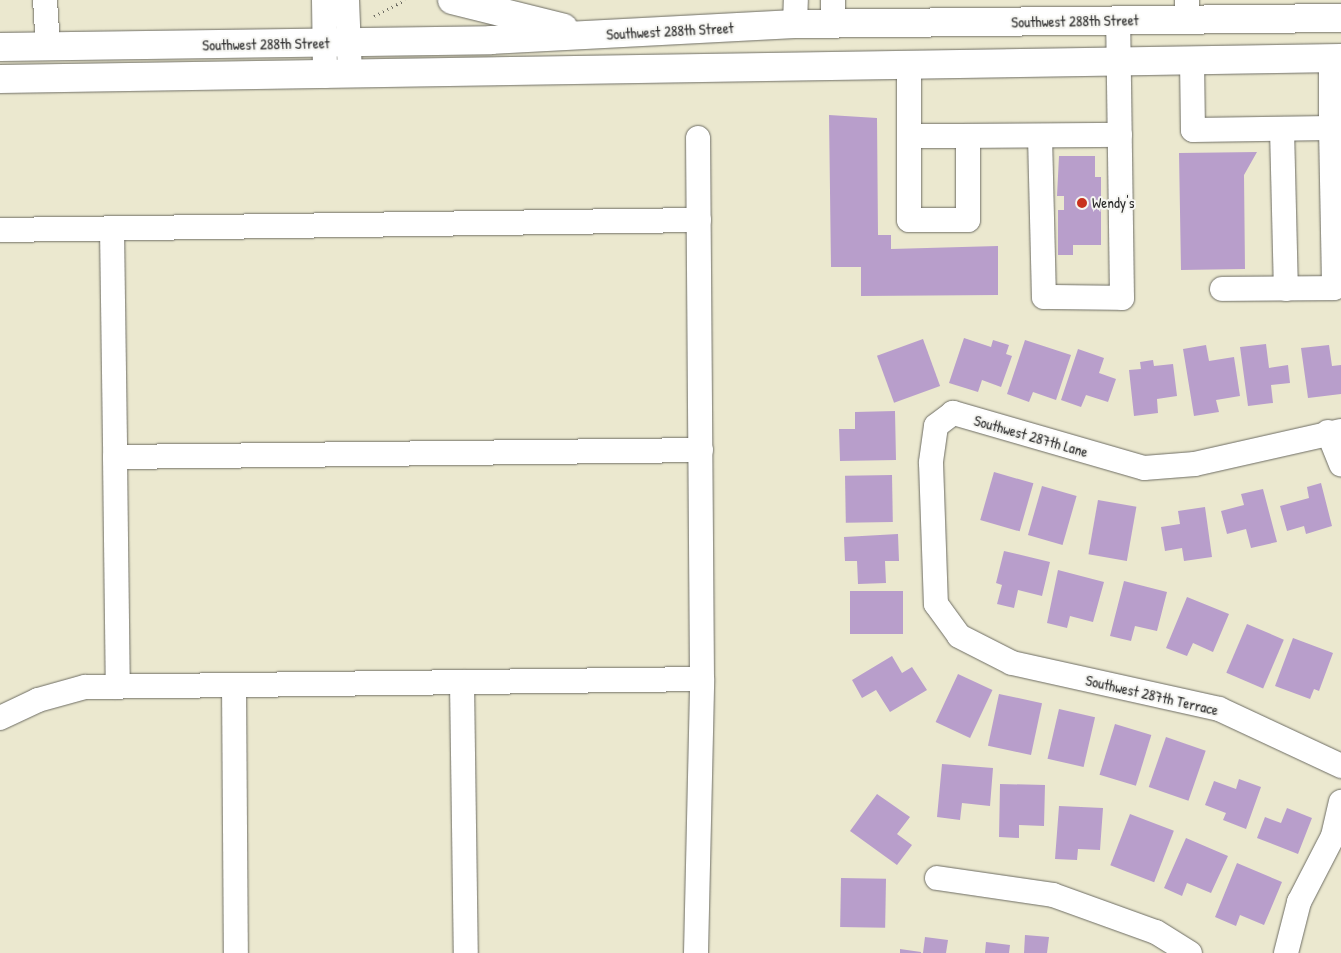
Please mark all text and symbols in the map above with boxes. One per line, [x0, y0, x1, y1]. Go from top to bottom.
street label: Southwest 288th Street [1011, 11, 1139, 31]
street label: Southwest 288th Street [606, 19, 734, 43]
street label: Southwest 288th Street [202, 34, 330, 54]
place label: Wendy's [1092, 194, 1134, 212]
marker: Wendy's [1076, 197, 1088, 209]
street label: Southwest 287th Lane [972, 411, 1090, 461]
street label: Southwest 287th Terrace [1084, 671, 1220, 719]

